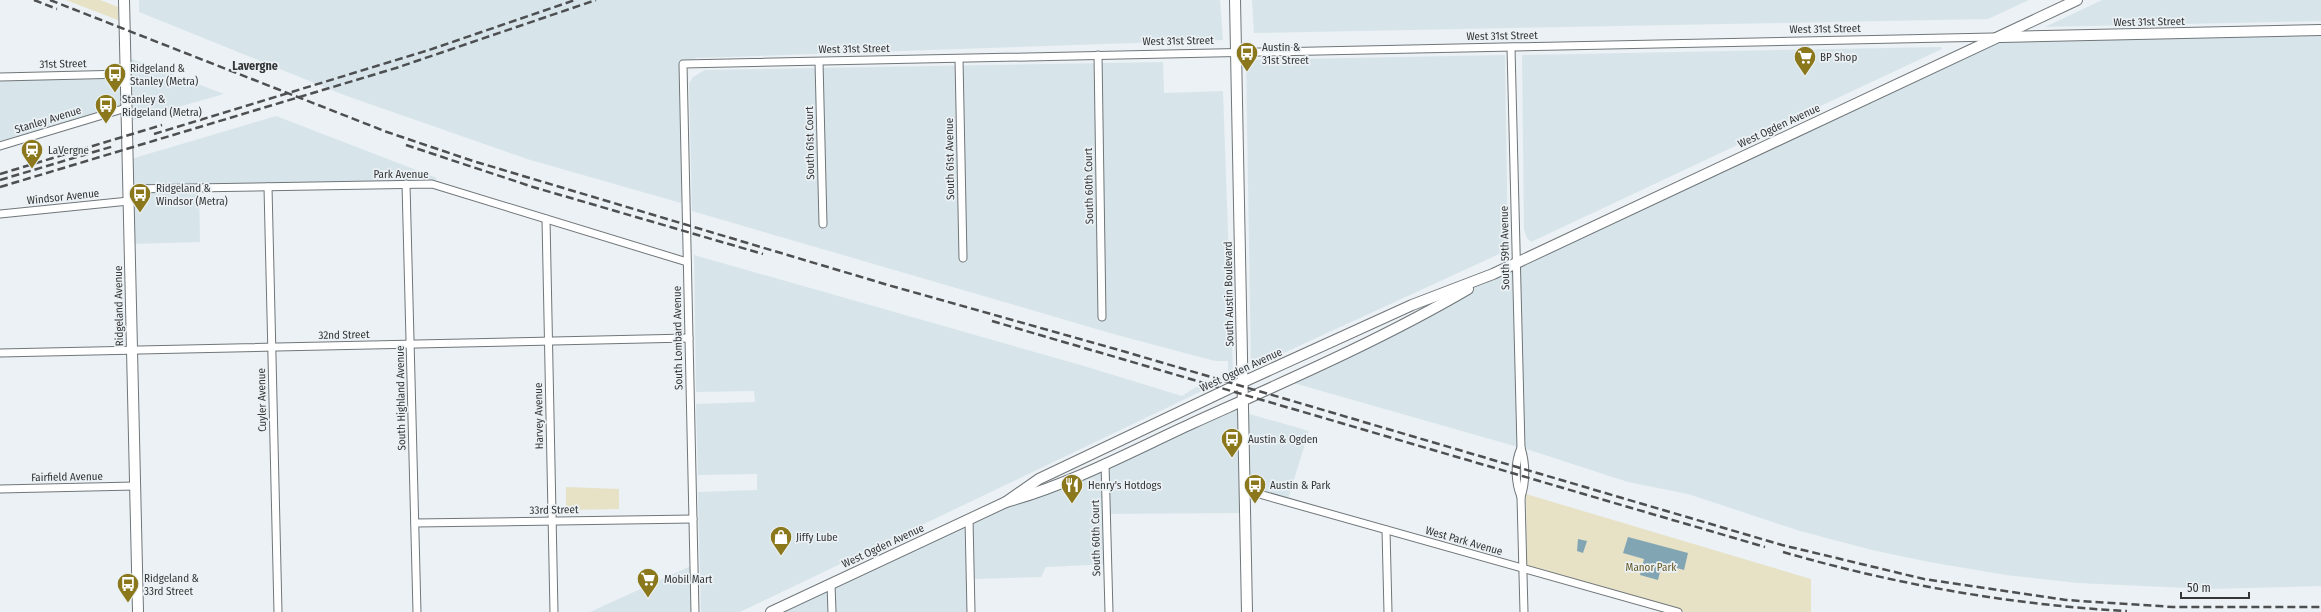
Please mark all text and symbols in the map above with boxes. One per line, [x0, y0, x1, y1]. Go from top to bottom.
street label: West 31st Street [2113, 15, 2185, 29]
street label: West 31st Street [1789, 22, 1861, 36]
street label: West 31st Street [1466, 29, 1538, 43]
street label: West 31st Street [1142, 34, 1214, 48]
bus stop icon: Austin & 31st Street [1234, 40, 1260, 73]
place label: Austin & 31st Street [1262, 41, 1309, 67]
street label: West 31st Street [818, 42, 890, 56]
supermarket icon: BP Shop [1792, 44, 1818, 77]
place label: BP Shop [1820, 51, 1857, 64]
street label: 31st Street [39, 57, 87, 71]
district label: Lavergne [232, 59, 278, 73]
bus stop icon: Ridgeland & Stanley (Metra) [102, 61, 128, 94]
place label: Ridgeland & Stanley (Metra) [130, 62, 198, 88]
bus stop icon: Stanley & Ridgeland (Metra) [93, 92, 119, 125]
place label: Stanley & Ridgeland (Metra) [122, 93, 202, 119]
street label: West Ogden Avenue [1736, 101, 1822, 151]
street label: Stanley Avenue [13, 104, 83, 136]
street label: South 61st Court [803, 106, 817, 180]
street label: South 61st Avenue [943, 118, 957, 200]
station icon: LaVergne [19, 137, 45, 170]
place label: LaVergne [48, 144, 89, 157]
street label: South 60th Court [1082, 147, 1096, 224]
street label: Park Avenue [373, 168, 429, 181]
bus stop icon: Ridgeland & Windsor (Metra) [127, 181, 153, 214]
place label: Ridgeland & Windsor (Metra) [156, 182, 228, 208]
street label: Windsor Avenue [26, 187, 100, 207]
street label: South 59th Avenue [1498, 206, 1512, 290]
street label: South Austin Boulevard [1222, 241, 1236, 347]
street label: Ridgeland Avenue [112, 266, 126, 346]
street label: South Lombard Avenue [671, 286, 685, 390]
street label: 32nd Street [318, 328, 370, 342]
street label: South Highland Avenue [394, 345, 408, 451]
street label: West Ogden Avenue [1198, 345, 1284, 395]
street label: Cuyler Avenue [255, 368, 269, 432]
street label: Harvey Avenue [532, 383, 546, 449]
bus stop icon: Austin & Ogden [1219, 426, 1245, 459]
place label: Austin & Ogden [1248, 433, 1318, 446]
street label: Fairfield Avenue [31, 470, 103, 484]
restaurant icon: Henry's Hotdogs [1059, 472, 1085, 505]
bus stop icon: Austin & Park [1242, 472, 1268, 505]
place label: Henry's Hotdogs [1088, 479, 1162, 492]
place label: Austin & Park [1270, 479, 1331, 492]
street label: South 60th Court [1089, 499, 1103, 576]
street label: 33rd Street [529, 503, 579, 517]
street label: West Ogden Avenue [840, 521, 926, 571]
shop icon: Jiffy Lube [768, 524, 794, 557]
street label: West Park Avenue [1424, 524, 1504, 558]
place label: Jiffy Lube [796, 531, 838, 544]
park label: Manor Park [1626, 561, 1677, 574]
supermarket icon: Mobil Mart [635, 566, 661, 599]
bus stop icon: Ridgeland & 33rd Street [115, 571, 141, 604]
place label: Ridgeland & 33rd Street [144, 572, 199, 598]
place label: Mobil Mart [664, 573, 713, 586]
scale bar [2181, 574, 2249, 600]
text: 50 m [2187, 581, 2211, 595]

